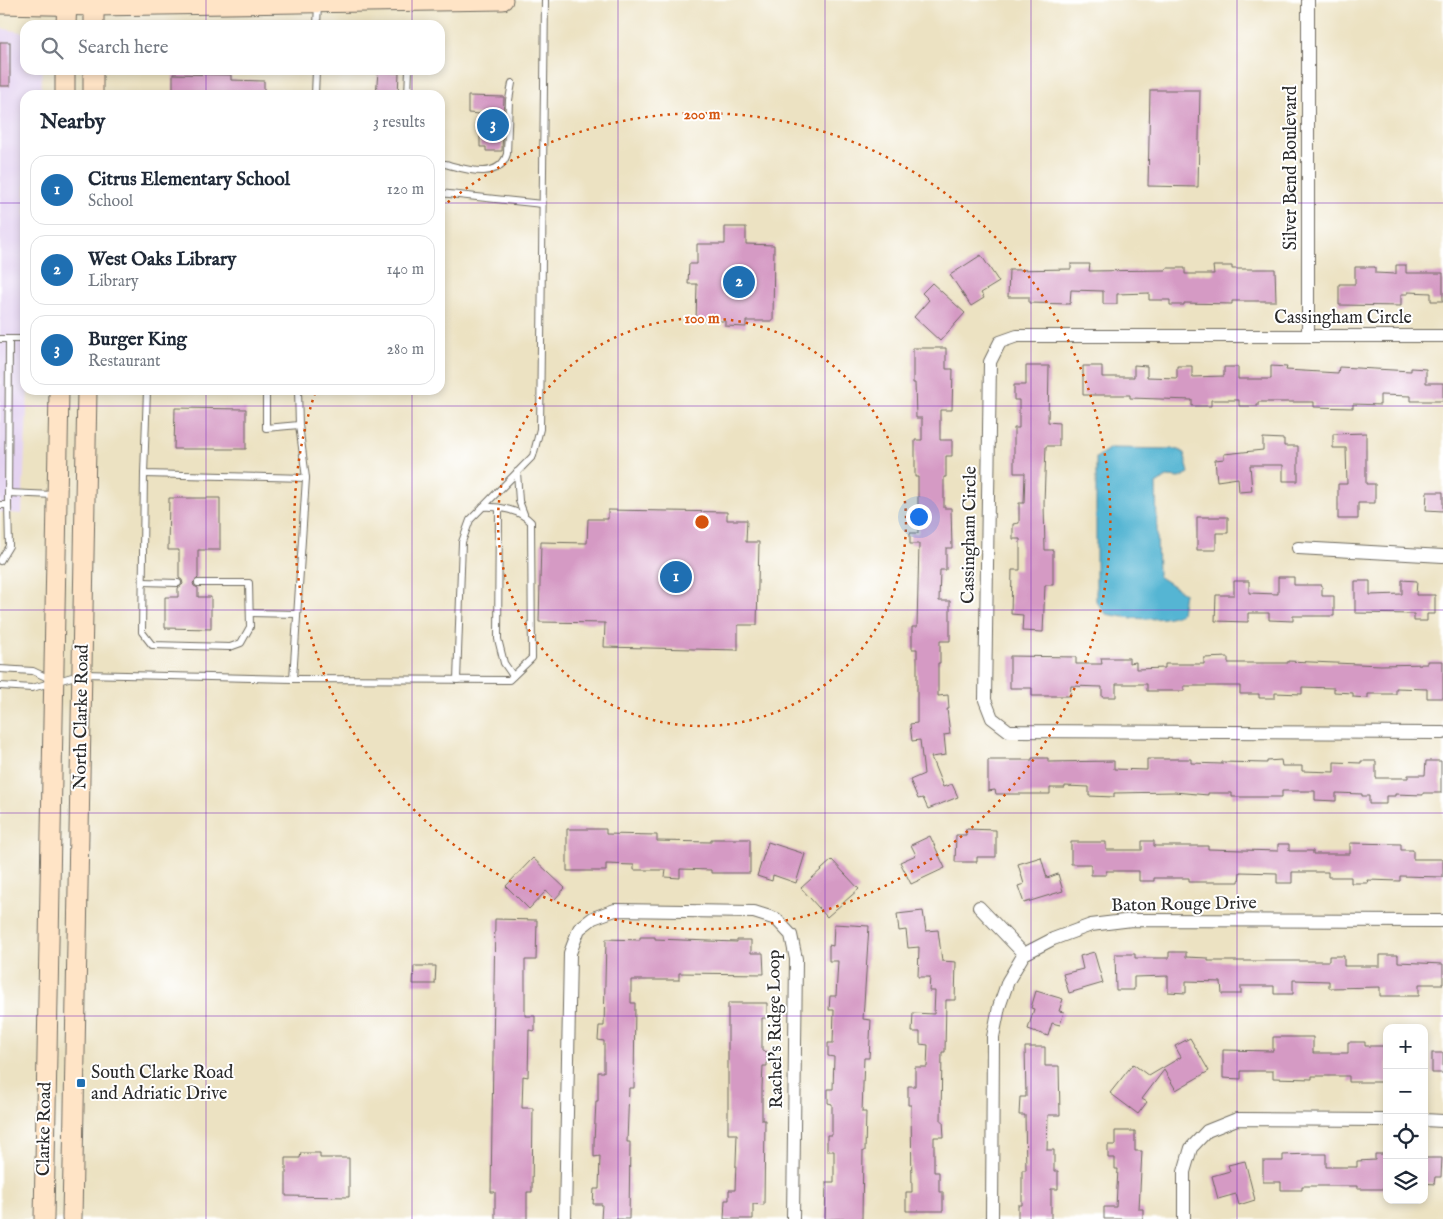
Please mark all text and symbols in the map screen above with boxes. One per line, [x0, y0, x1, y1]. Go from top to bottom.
search box [20, 20, 445, 75]
icon: search [38, 34, 66, 62]
text: Search here [78, 36, 169, 60]
street label: Silver Bend Boulevard [1280, 85, 1303, 250]
text: 200 m [684, 105, 721, 124]
pin: 3 [477, 106, 509, 144]
text: Nearby [40, 109, 105, 136]
text: 3 results [373, 113, 425, 133]
text: Citrus Elementary School [88, 168, 290, 192]
text: 1 [54, 180, 60, 200]
text: 120 m [387, 180, 424, 200]
text: School [88, 192, 133, 212]
text: West Oaks Library [88, 248, 236, 272]
text: 2 [53, 260, 61, 280]
text: 140 m [386, 260, 424, 280]
pin: 2 [723, 263, 755, 301]
text: Library [88, 272, 139, 292]
street label: Cassingham Circle [1274, 307, 1412, 330]
text: 100 m [684, 309, 720, 328]
text: Burger King [88, 328, 187, 352]
text: 3 [54, 340, 60, 360]
text: 280 m [387, 340, 424, 360]
text: Restaurant [88, 352, 161, 372]
street label: Cassingham Circle [957, 466, 983, 604]
your location [906, 504, 932, 530]
centre of rings [693, 513, 711, 531]
pin: 1 [660, 558, 692, 596]
street label: North Clarke Road [69, 644, 95, 790]
street label: Baton Rouge Drive [1111, 892, 1257, 918]
street label: Rachel's Ridge Loop [763, 949, 789, 1109]
map controls [1383, 1024, 1428, 1204]
button: + [1383, 1024, 1428, 1069]
place label: South Clarke Road and Adriatic Drive [91, 1062, 234, 1106]
button: − [1383, 1069, 1428, 1114]
marker: South Clarke Road and Adriatic Drive [75, 1077, 87, 1089]
street label: Clarke Road [33, 1081, 57, 1176]
button: locate [1383, 1114, 1428, 1159]
button: layers [1383, 1159, 1428, 1204]

